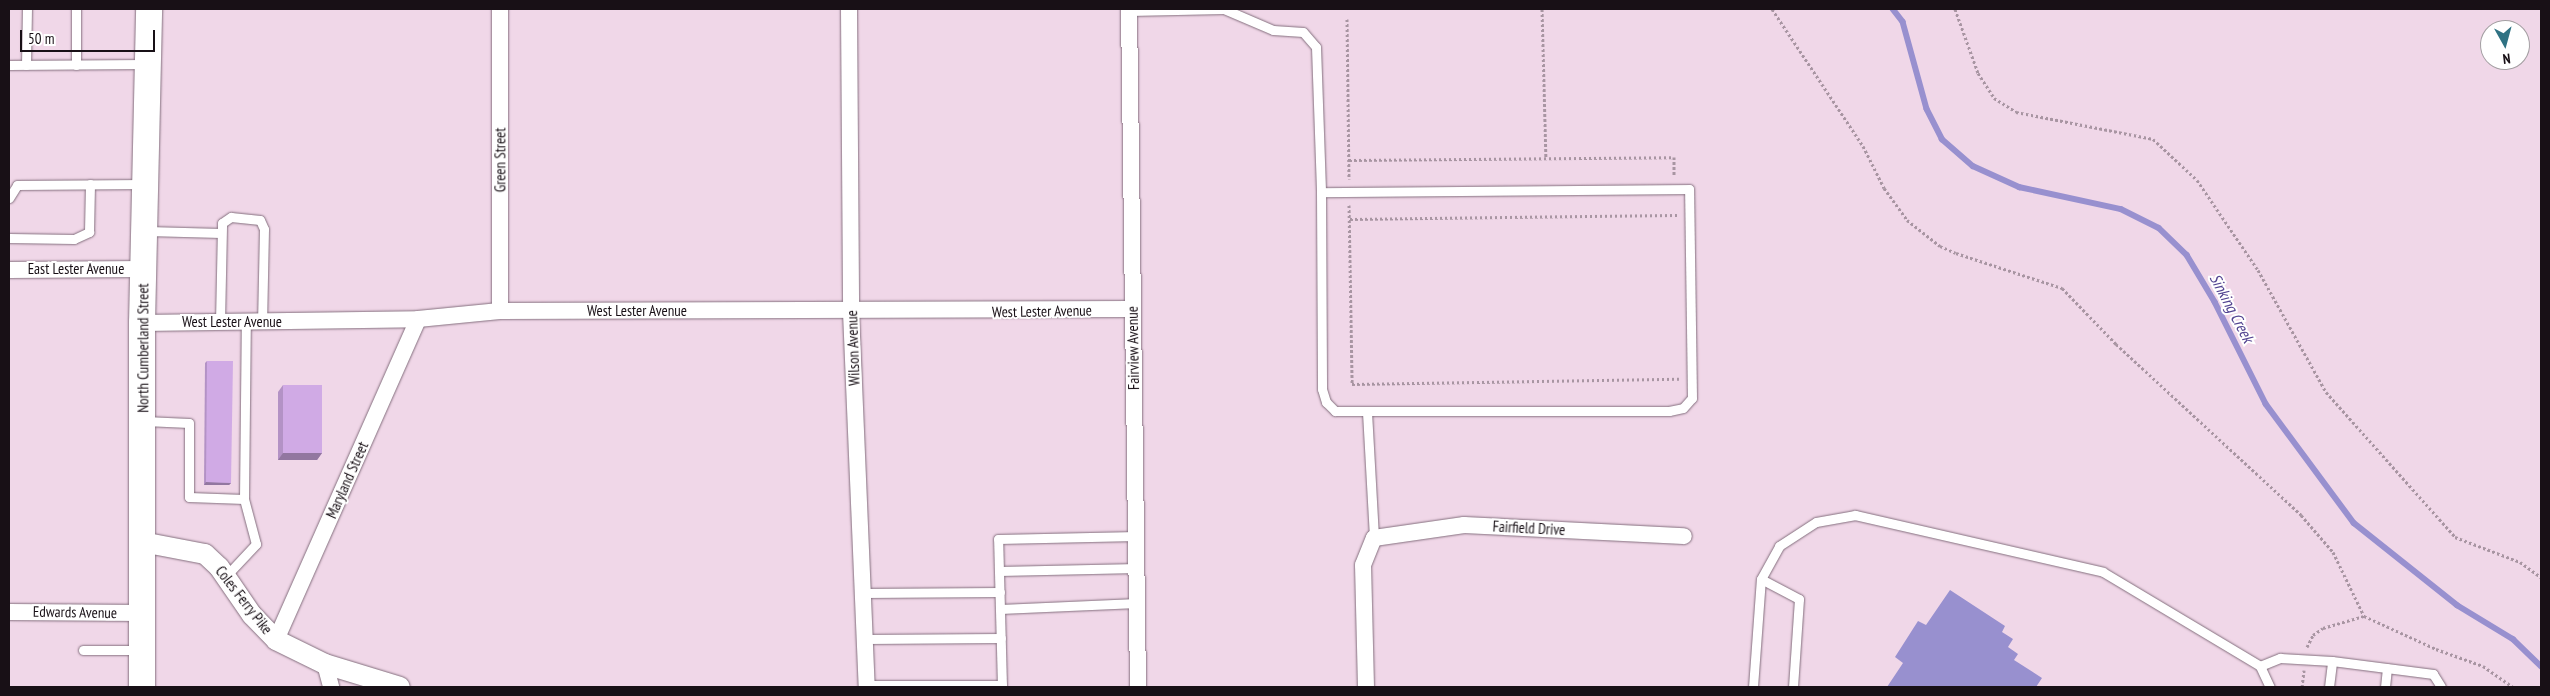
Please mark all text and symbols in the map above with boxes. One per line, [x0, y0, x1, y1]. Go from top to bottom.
scale bar [22, 20, 158, 52]
north arrow [2480, 20, 2530, 70]
text: 50 m [28, 29, 54, 48]
text: N [2502, 50, 2512, 68]
street label: Green Street [491, 128, 509, 192]
street label: East Lester Avenue [27, 260, 125, 278]
water label: Sinking Creek [2206, 270, 2258, 346]
street label: North Cumberland Street [134, 283, 152, 413]
street label: West Lester Avenue [992, 301, 1092, 321]
street label: West Lester Avenue [587, 302, 687, 320]
street label: Fairview Avenue [1123, 306, 1143, 390]
street label: Wilson Avenue [843, 310, 863, 386]
street label: West Lester Avenue [182, 313, 282, 331]
street label: Maryland Street [322, 439, 372, 521]
street label: Fairfield Drive [1492, 517, 1566, 539]
street label: Coles Ferry Pike [212, 562, 276, 638]
street label: Edwards Avenue [33, 602, 117, 622]

